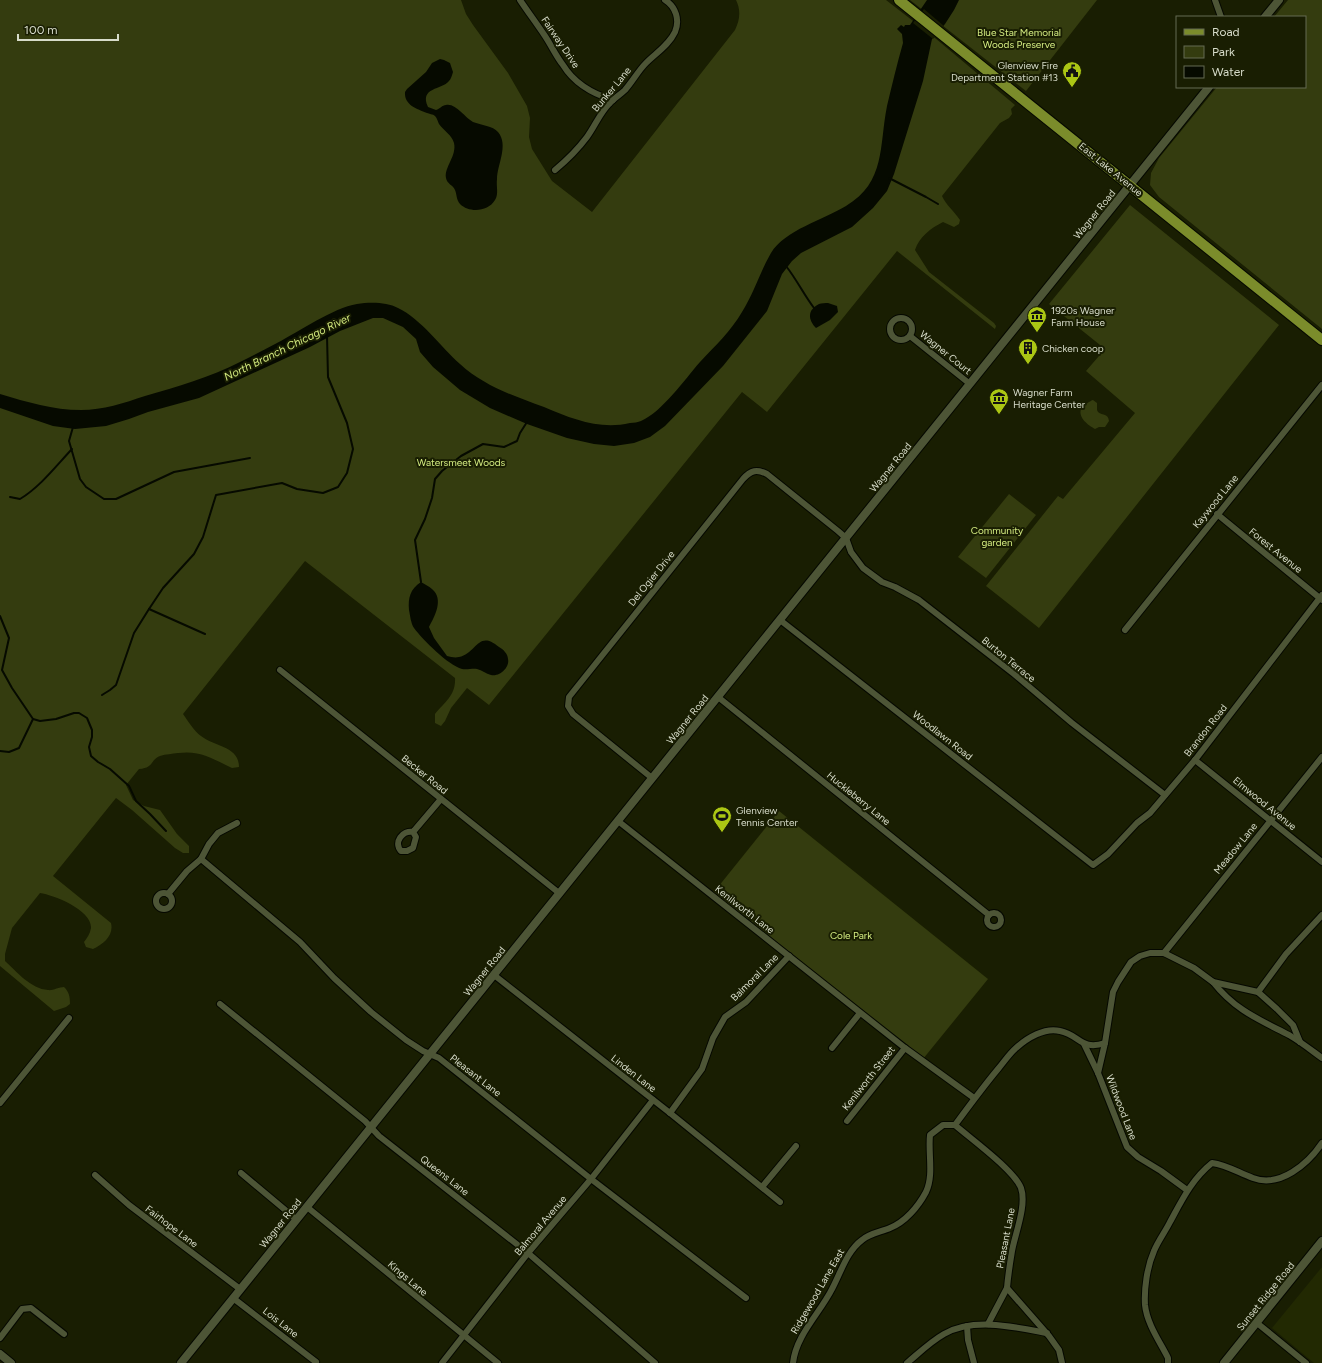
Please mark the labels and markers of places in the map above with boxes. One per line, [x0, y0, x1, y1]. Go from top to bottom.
place label: Glenview Fire Department Station #13 [951, 59, 1059, 84]
public building icon: Glenview Fire Department Station #13 [1061, 60, 1083, 88]
place label: 1920s Wagner Farm House [1051, 304, 1115, 329]
museum icon: 1920s Wagner Farm House [1026, 305, 1048, 333]
building icon: Chicken coop [1017, 337, 1039, 365]
place label: Chicken coop [1042, 342, 1104, 355]
place label: Wagner Farm Heritage Center [1013, 386, 1086, 411]
museum icon: Wagner Farm Heritage Center [988, 387, 1010, 415]
place label: Glenview Tennis Center [736, 804, 798, 829]
sports icon: Glenview Tennis Center [711, 805, 733, 833]

